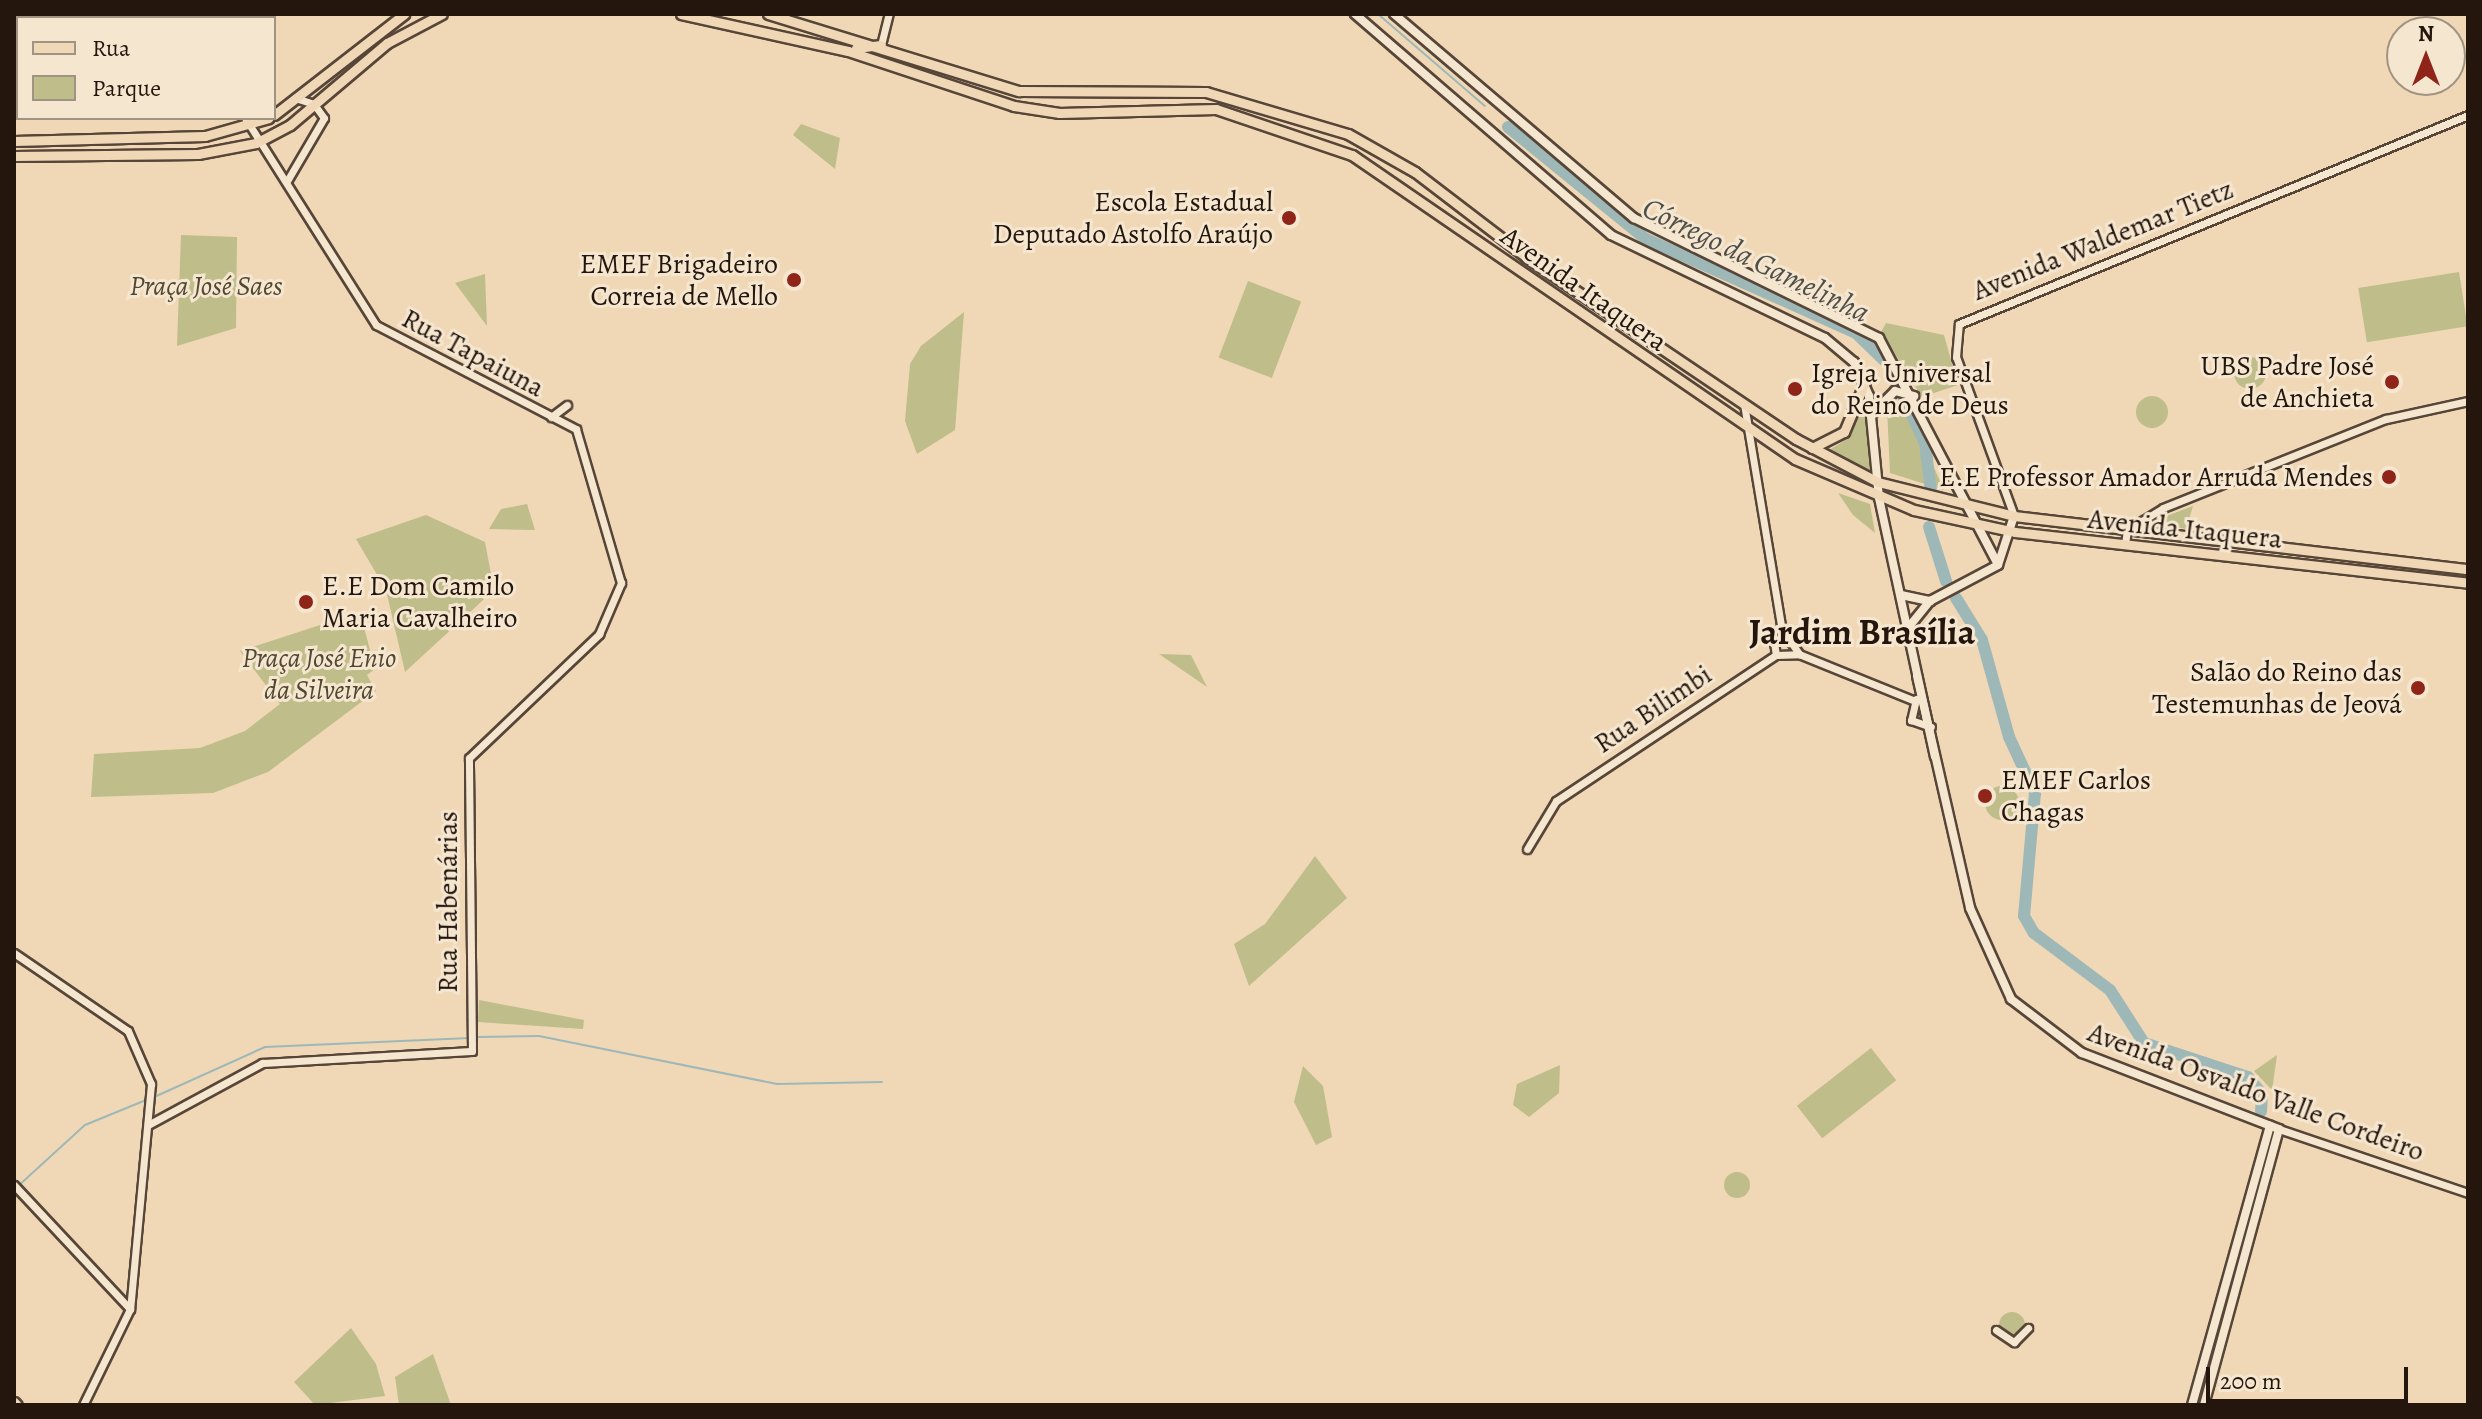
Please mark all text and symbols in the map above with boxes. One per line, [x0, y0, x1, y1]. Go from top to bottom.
legend [16, 16, 276, 120]
north arrow [2386, 16, 2466, 96]
text: N [2418, 19, 2434, 49]
text: Rua [92, 32, 130, 64]
text: Parque [92, 72, 161, 104]
street label: Avenida Waldemar Tietz [1968, 172, 2238, 308]
place label: Escola Estadual Deputado Astolfo Araújo [993, 185, 1273, 251]
water label: Córrego da Gamelinha [1637, 189, 1875, 331]
marker: Escola Estadual Deputado Astolfo Araújo [1280, 209, 1298, 227]
street label: Avenida Itaquera [1494, 219, 1674, 359]
place label: EMEF Brigadeiro Correia de Mello [580, 247, 778, 313]
park label: Praça José Saes [129, 269, 283, 303]
marker: EMEF Brigadeiro Correia de Mello [785, 271, 803, 289]
street label: Rua Tapaiuna [396, 301, 550, 405]
place label: UBS Padre José de Anchieta [2201, 349, 2374, 415]
place label: Igreja Universal do Reino de Deus [1811, 356, 2009, 422]
marker: UBS Padre José de Anchieta [2381, 371, 2403, 393]
marker: Igreja Universal do Reino de Deus [1786, 380, 1804, 398]
place label: E.E Professor Amador Arruda Mendes [1939, 460, 2373, 494]
marker: E.E Professor Amador Arruda Mendes [2380, 468, 2398, 486]
street label: Avenida Itaquera [2086, 502, 2284, 556]
place label: E.E Dom Camilo Maria Cavalheiro [322, 569, 517, 635]
marker: E.E Dom Camilo Maria Cavalheiro [297, 593, 315, 611]
district label: Jardim Brasília [1749, 610, 1975, 654]
park label: Praça José Enio da Silveira [242, 641, 396, 707]
place label: Salão do Reino das Testemunhas de Jeová [2152, 655, 2402, 721]
street label: Rua Bilimbi [1588, 657, 1718, 761]
marker: Salão do Reino das Testemunhas de Jeová [2409, 679, 2427, 697]
place label: EMEF Carlos Chagas [2001, 763, 2151, 829]
marker: EMEF Carlos Chagas [1976, 787, 1994, 805]
street label: Rua Habenárias [431, 811, 465, 993]
street label: Avenida Osvaldo Valle Cordeiro [2083, 1015, 2429, 1169]
scale bar [2210, 1351, 2412, 1401]
text: 200 m [2220, 1365, 2282, 1397]

